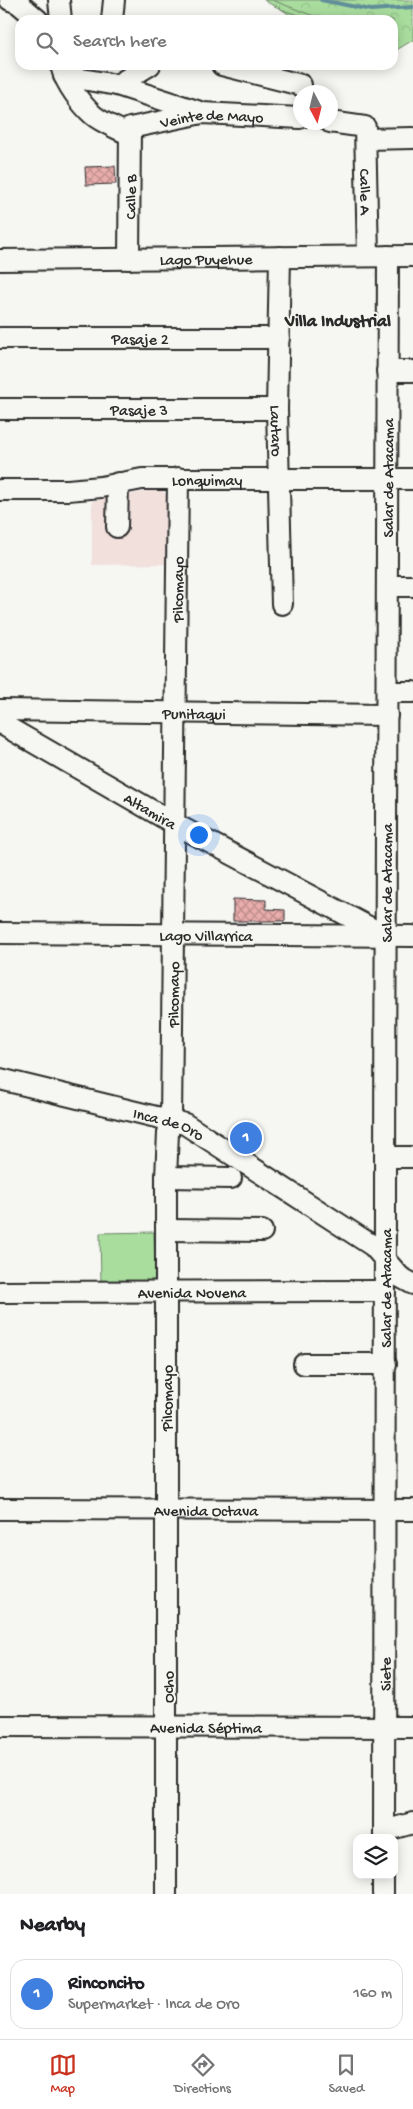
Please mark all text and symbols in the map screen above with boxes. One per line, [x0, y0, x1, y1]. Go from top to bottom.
search box [15, 15, 398, 70]
icon: search [33, 29, 61, 57]
text: Search here [73, 31, 167, 54]
north arrow [293, 85, 338, 130]
street label: Veinte de Mayo [158, 107, 264, 135]
street label: Calle A [353, 168, 373, 217]
street label: Calle B [123, 174, 143, 220]
street label: Lago Puyehue [160, 252, 253, 271]
district label: Villa Industrial [284, 312, 391, 333]
street label: Pasaje 2 [110, 332, 169, 351]
street label: Pasaje 3 [109, 403, 168, 422]
street label: Lautaro [264, 405, 284, 457]
street label: Salar de Atacama [381, 417, 400, 538]
street label: Lonquimay [172, 473, 242, 492]
street label: Pilcomayo [170, 556, 190, 624]
street label: Punitaqui [161, 706, 226, 726]
street label: Altamira [119, 790, 180, 836]
your location [186, 822, 212, 848]
street label: Salar de Atacama [379, 822, 399, 943]
street label: Lago Villarrica [159, 928, 254, 948]
street label: Pilcomayo [166, 961, 186, 1029]
street label: Inca de Oro [131, 1106, 207, 1147]
pin: 1 [230, 1119, 262, 1157]
street label: Salar de Atacama [379, 1227, 398, 1348]
street label: Avenida Novena [138, 1285, 247, 1305]
street label: Pilcomayo [160, 1365, 179, 1432]
street label: Avenida Octava [154, 1503, 259, 1523]
street label: Siete [378, 1656, 397, 1691]
street label: Ocho [161, 1671, 180, 1703]
street label: Avenida Séptima [150, 1720, 263, 1740]
map controls [353, 1834, 398, 1879]
button: layers [353, 1834, 398, 1879]
text: Nearby [20, 1914, 85, 1939]
text: Rinconcito [68, 1973, 145, 1996]
text: 1 [34, 1985, 40, 2004]
text: 160 m [353, 1985, 392, 2004]
text: Supermarket · Inca de Oro [68, 1996, 240, 2015]
tab: Map [49, 2051, 77, 2098]
tab: Directions [174, 2051, 231, 2098]
tab: Saved [328, 2051, 364, 2098]

